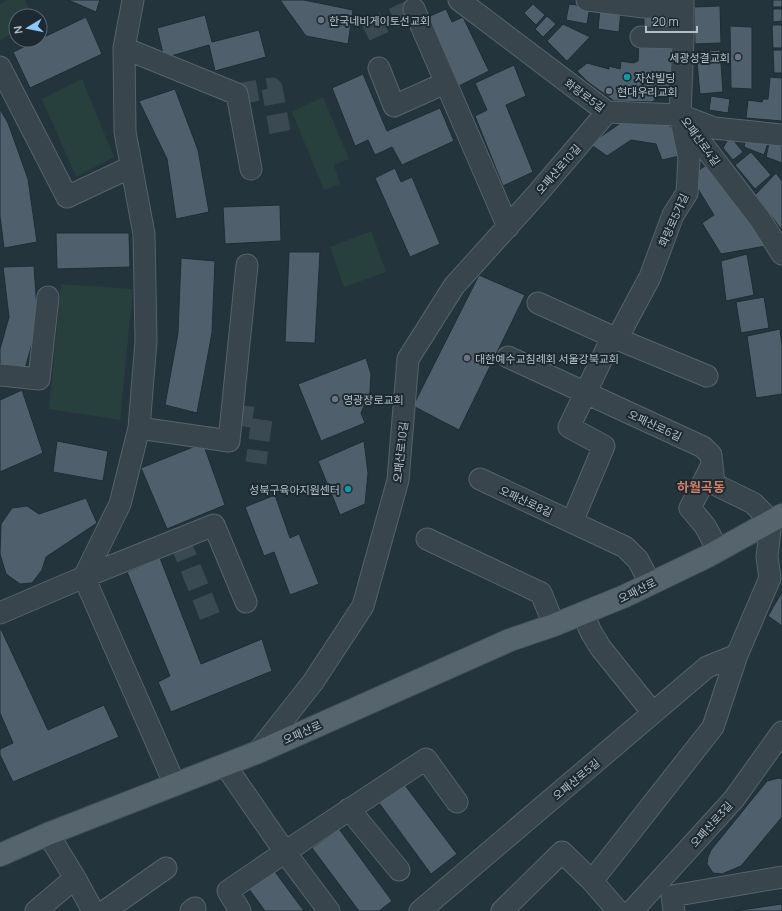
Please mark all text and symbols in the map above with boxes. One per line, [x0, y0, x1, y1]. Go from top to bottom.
north arrow [8, 8, 48, 48]
scale bar [646, 8, 697, 34]
place label: 한국네비게이토선교회 [329, 13, 430, 28]
text: 20 m [652, 13, 679, 30]
marker: 한국네비게이토선교회 [316, 15, 326, 25]
text: N [10, 25, 26, 35]
place label: 세광성결교회 [669, 50, 730, 65]
marker: 세광성결교회 [733, 52, 743, 62]
place label: 자산빌딩 [635, 70, 675, 85]
marker: 자산빌딩 [622, 72, 632, 82]
street label: 화랑로5길 [562, 75, 608, 115]
place label: 현대우리교회 [617, 84, 678, 99]
marker: 현대우리교회 [604, 86, 614, 96]
street label: 오패산로4길 [678, 113, 724, 169]
street label: 오패산로10길 [532, 141, 584, 197]
street label: 화랑로5가길 [655, 191, 691, 249]
place label: 대한예수교침례회 서울강북교회 [475, 351, 619, 366]
marker: 대한예수교침례회 서울강북교회 [462, 353, 472, 363]
place label: 영광장로교회 [343, 392, 404, 407]
marker: 영광장로교회 [330, 394, 340, 404]
street label: 오패산로6길 [626, 406, 684, 444]
street label: 오패산로10길 [389, 421, 411, 483]
district label: 하월곡동 [677, 478, 725, 496]
place label: 성북구육아지원센터 [249, 482, 340, 497]
street label: 오패산로8길 [497, 482, 555, 520]
marker: 성북구육아지원센터 [343, 484, 353, 494]
street label: 오패산로 [616, 574, 658, 606]
street label: 오패산로 [280, 717, 324, 747]
street label: 오패산로5길 [549, 755, 603, 803]
street label: 오패산로3길 [686, 798, 736, 850]

